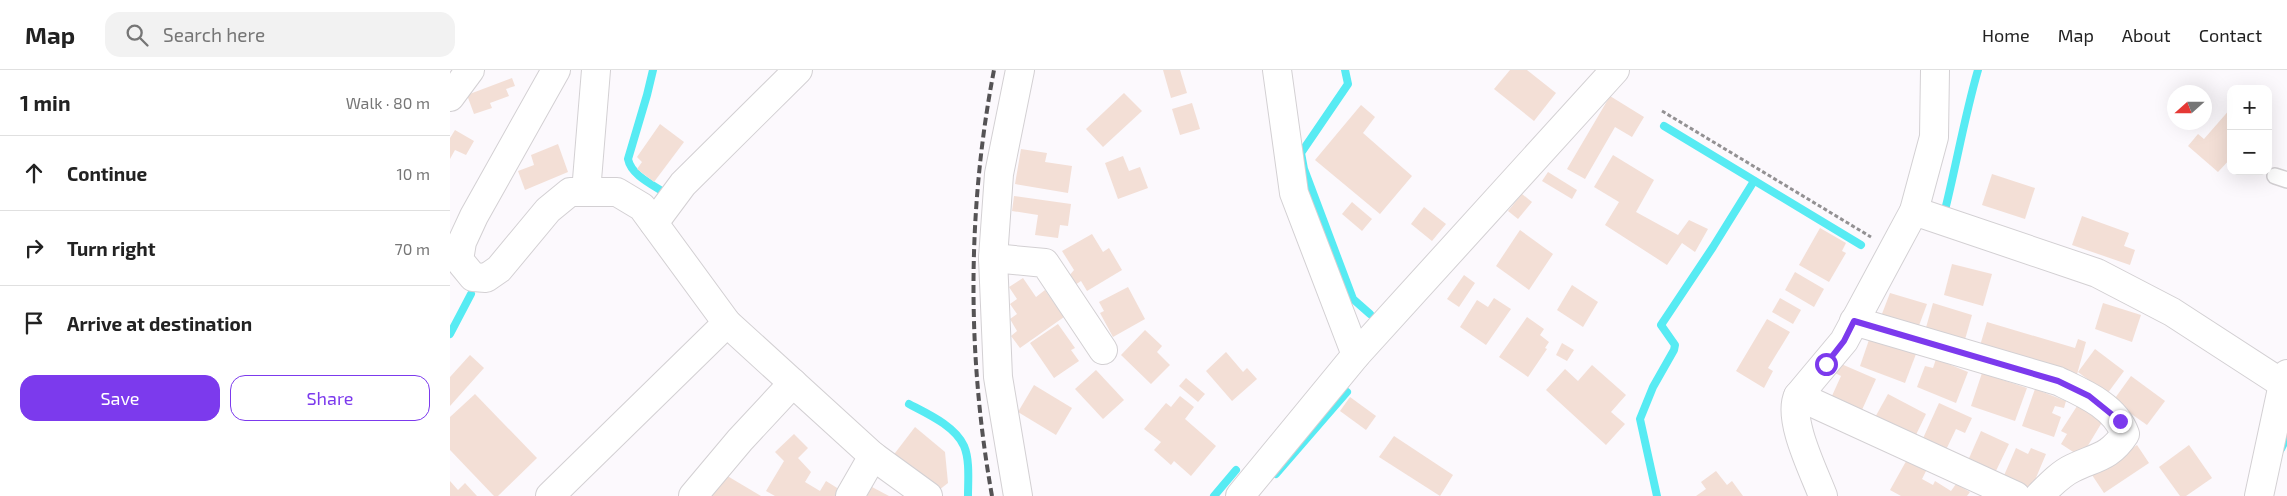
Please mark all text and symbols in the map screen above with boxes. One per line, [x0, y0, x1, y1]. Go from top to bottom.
search box [105, 12, 455, 57]
text: Map [25, 20, 75, 49]
icon: search [123, 21, 151, 49]
text: Search here [163, 23, 265, 46]
text: Home [1982, 24, 2030, 46]
text: Map [2058, 24, 2094, 46]
text: About [2122, 24, 2171, 46]
text: Contact [2199, 24, 2262, 46]
north arrow [2167, 85, 2212, 130]
map controls [2227, 85, 2272, 175]
button: + [2227, 85, 2272, 130]
text: 1 min [20, 90, 71, 115]
text: Walk · 80 m [346, 93, 430, 112]
button: − [2227, 130, 2272, 175]
icon: ahead [20, 159, 48, 187]
text: Continue [67, 162, 147, 185]
text: 10 m [396, 164, 430, 183]
icon: right [20, 234, 48, 262]
text: Turn right [67, 237, 155, 260]
text: 70 m [395, 239, 430, 258]
icon: arrive [20, 309, 48, 337]
text: Arrive at destination [67, 312, 252, 335]
route start [1815, 353, 1838, 376]
button: Save [20, 375, 220, 421]
button: Share [230, 375, 430, 421]
route end [2109, 410, 2132, 433]

